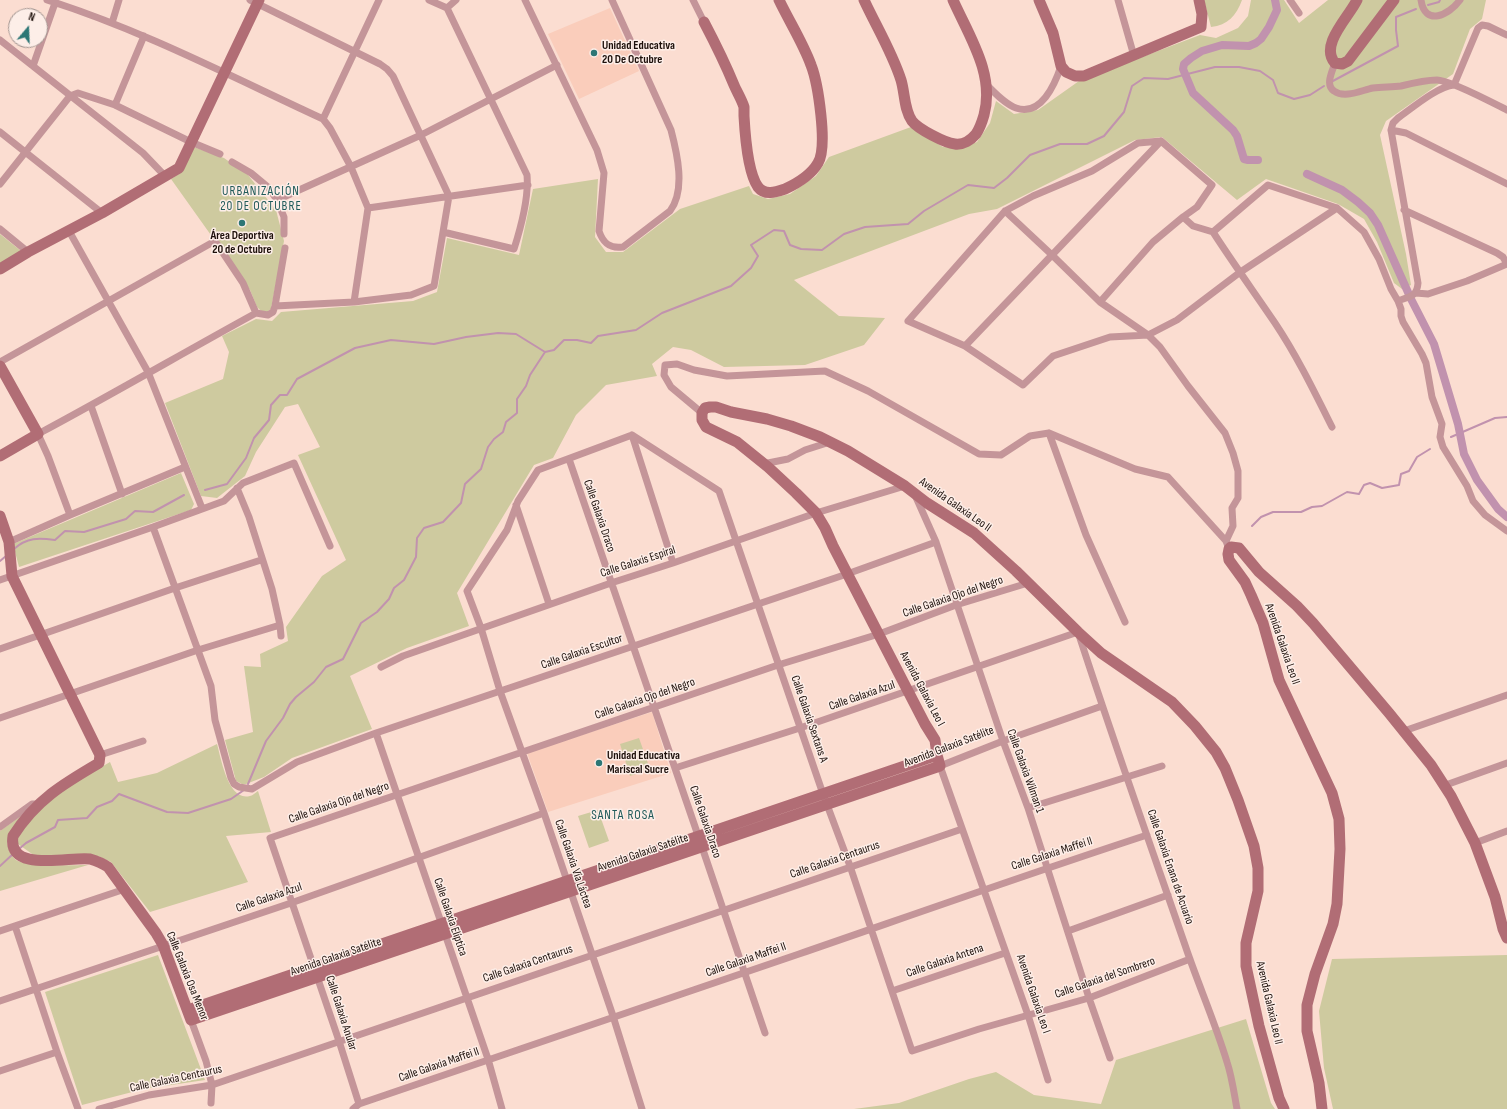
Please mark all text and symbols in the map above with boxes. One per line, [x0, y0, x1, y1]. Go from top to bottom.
north arrow [8, 8, 48, 48]
text: N [27, 10, 37, 24]
place label: Unidad Educativa 20 De Octubre [602, 39, 675, 67]
marker: Unidad Educativa 20 De Octubre [589, 48, 599, 58]
district label: URBANIZACIÓN 20 DE OCTUBRE [220, 184, 302, 215]
marker: Área Deportiva 20 de Octubre [237, 218, 247, 228]
place label: Área Deportiva 20 de Octubre [210, 229, 274, 257]
street label: Avenida Galaxia Leo II [916, 475, 994, 535]
street label: Calle Galaxia Draco [580, 478, 618, 554]
street label: Calle Galaxis Espiral [599, 543, 677, 581]
street label: Calle Galaxia Ojo del Negro [901, 573, 1005, 621]
street label: Avenida Galaxia Leo II [1261, 602, 1303, 686]
street label: Calle Galaxia Escultor [539, 631, 625, 673]
street label: Avenida Galaxia Leo I [896, 649, 948, 729]
street label: Calle Galaxia Sextans A [787, 674, 831, 764]
street label: Calle Galaxia Ojo del Negro [593, 675, 697, 723]
street label: Calle Galaxia Azul [827, 678, 897, 714]
street label: Avenida Galaxia Satélite [902, 723, 996, 771]
street label: Calle Galaxia Wilman 1 [1003, 727, 1047, 815]
place label: Unidad Educativa Mariscal Sucre [607, 749, 680, 777]
marker: Unidad Educativa Mariscal Sucre [594, 758, 604, 768]
street label: Calle Galaxia Ojo del Negro [287, 779, 391, 827]
street label: Calle Galaxia Draco [686, 784, 724, 860]
district label: SANTA ROSA [591, 808, 655, 824]
street label: Calle Galaxia Enana de Acuario [1144, 808, 1196, 926]
street label: Calle Galaxia Vía Láctea [551, 818, 595, 910]
street label: Avenida Galaxia Satélite [596, 831, 690, 875]
street label: Calle Galaxia Maffei II [1010, 834, 1094, 874]
street label: Calle Galaxia Centaurus [788, 838, 882, 882]
street label: Calle Galaxia Elíptica [430, 876, 470, 958]
street label: Calle Galaxia Azul [234, 880, 304, 916]
street label: Calle Galaxia Osa Menor [163, 930, 211, 1022]
street label: Avenida Galaxia Satélite [289, 935, 383, 979]
street label: Calle Galaxia Maffei II [704, 939, 788, 981]
street label: Calle Galaxia Antena [904, 941, 986, 981]
street label: Calle Galaxia Centaurus [481, 942, 575, 986]
street label: Avenida Galaxia Leo I [1013, 953, 1053, 1035]
street label: Calle Galaxia del Sombrero [1053, 954, 1157, 1002]
street label: Avenida Galaxia Leo II [1252, 960, 1286, 1046]
street label: Calle Galaxia Anular [322, 974, 360, 1052]
street label: Calle Galaxia Maffei II [397, 1044, 481, 1086]
street label: Calle Galaxia Centaurus [129, 1062, 223, 1096]

